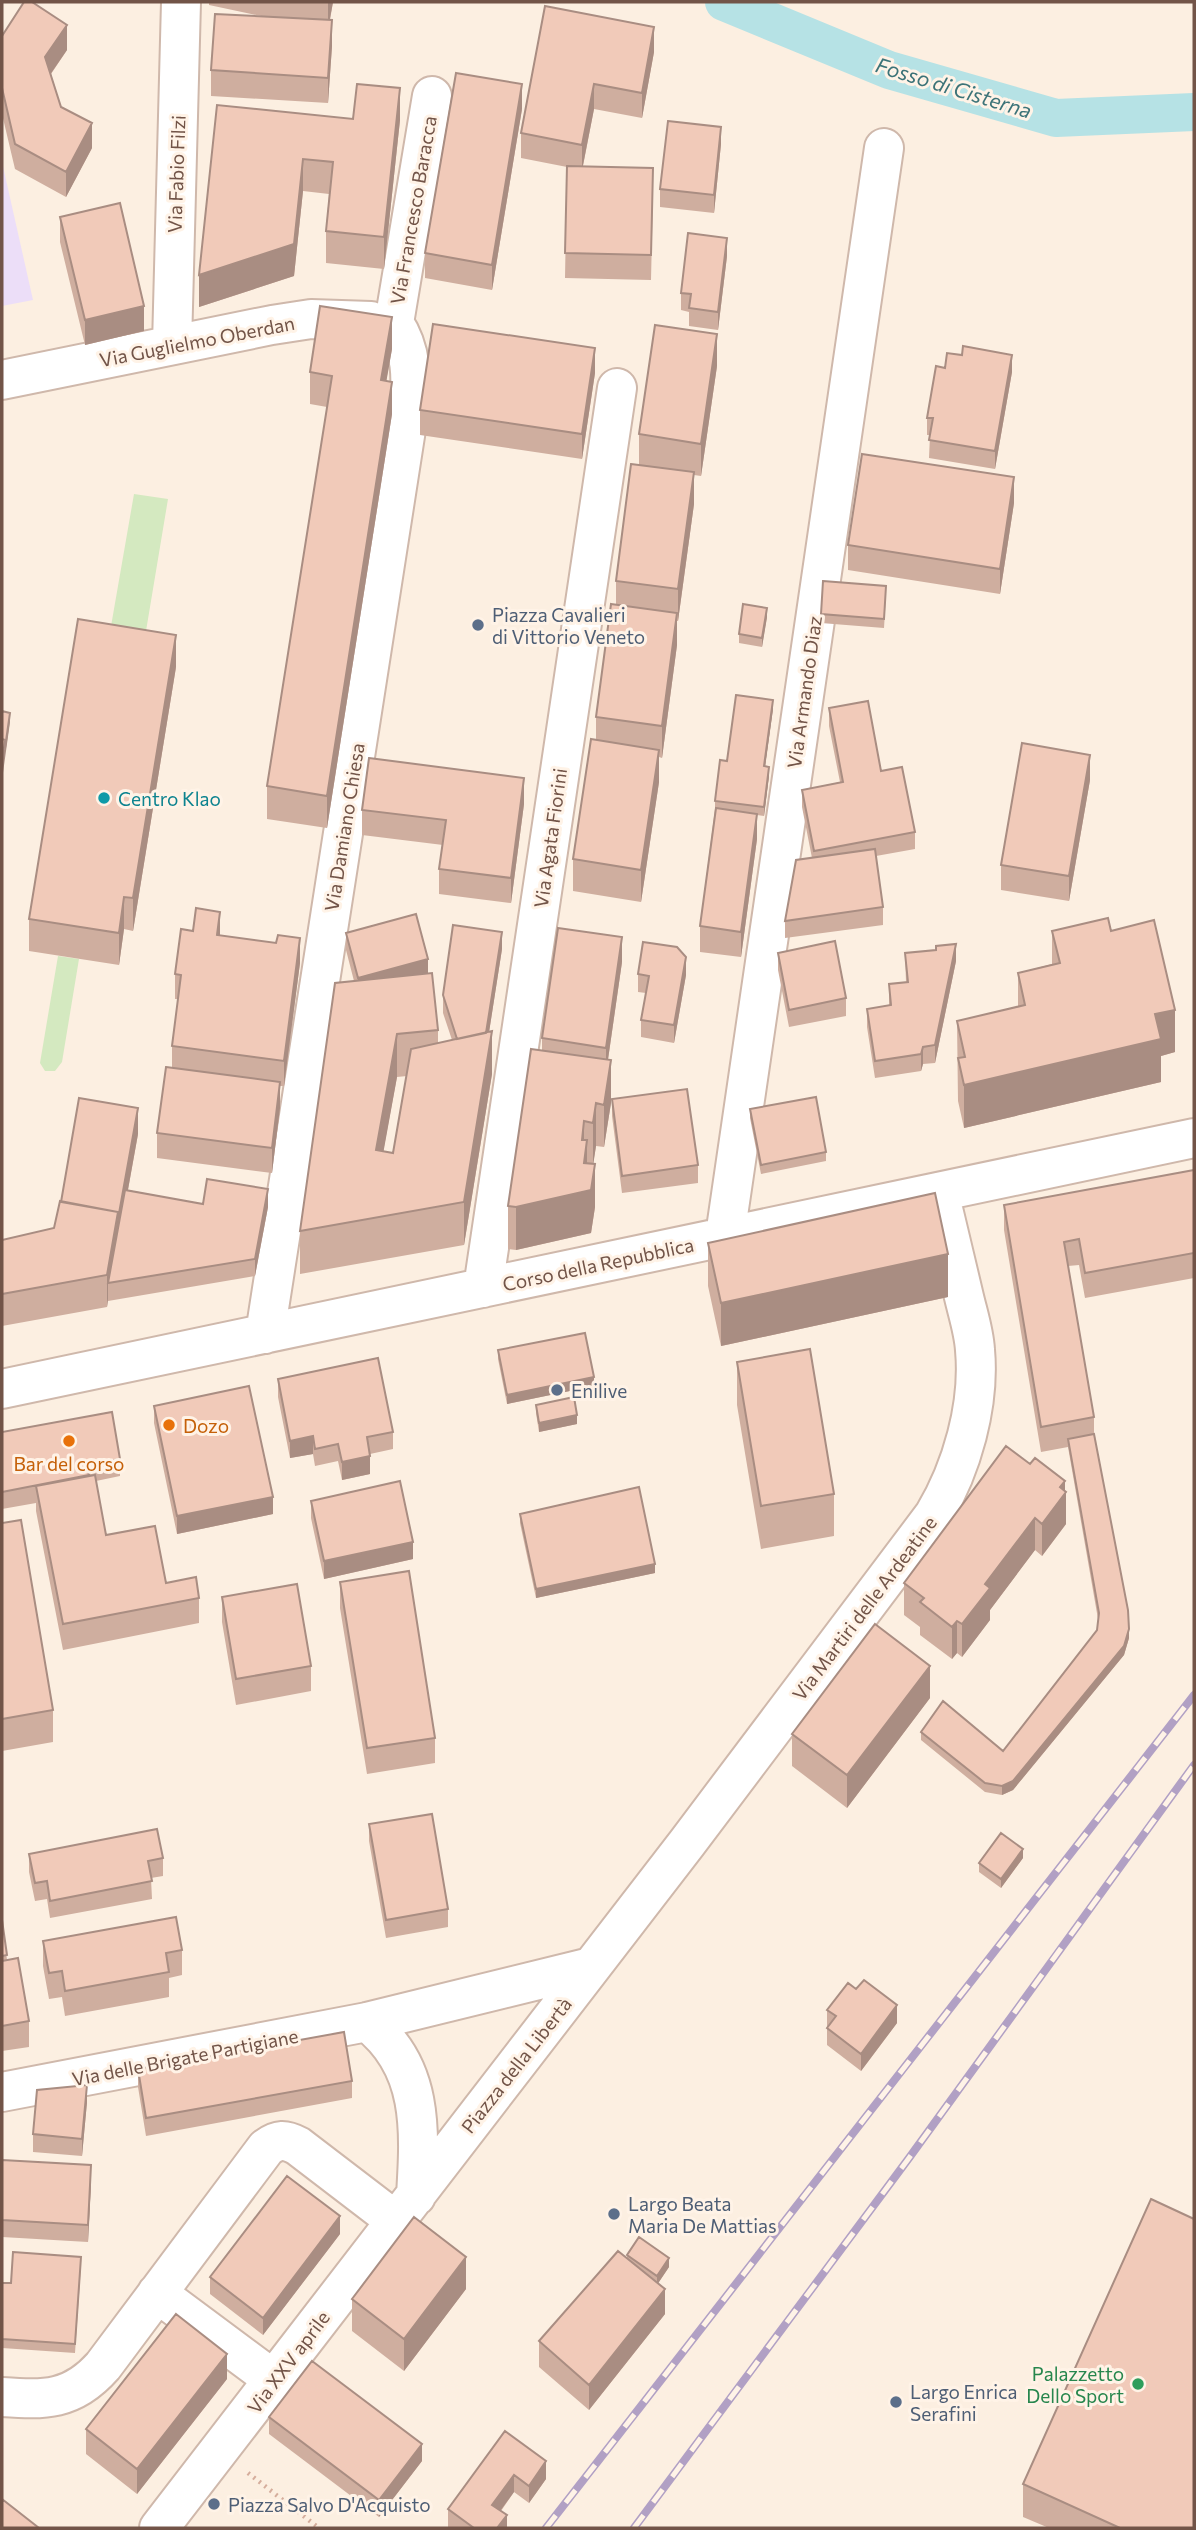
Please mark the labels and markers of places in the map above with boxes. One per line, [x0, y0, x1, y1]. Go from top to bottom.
place label: Piazza Cavalieri di Vittorio Veneto [492, 603, 645, 648]
marker: Piazza Cavalieri di Vittorio Veneto [470, 617, 486, 633]
place label: Centro Klao [118, 787, 221, 810]
marker: Centro Klao [96, 790, 112, 806]
place label: Enilive [571, 1379, 627, 1402]
marker: Enilive [549, 1382, 565, 1398]
place label: Dozo [183, 1414, 229, 1437]
marker: Dozo [161, 1417, 177, 1433]
marker: Bar del corso [61, 1433, 77, 1449]
place label: Bar del corso [14, 1452, 124, 1475]
place label: Largo Beata Maria De Mattias [628, 2192, 777, 2237]
marker: Largo Beata Maria De Mattias [606, 2206, 622, 2222]
place label: Palazzetto Dello Sport [1026, 2362, 1124, 2407]
marker: Palazzetto Dello Sport [1130, 2376, 1146, 2392]
place label: Largo Enrica Serafini [910, 2380, 1017, 2425]
marker: Largo Enrica Serafini [888, 2394, 904, 2410]
place label: Piazza Salvo D'Acquisto [228, 2493, 431, 2516]
marker: Piazza Salvo D'Acquisto [206, 2496, 222, 2512]

